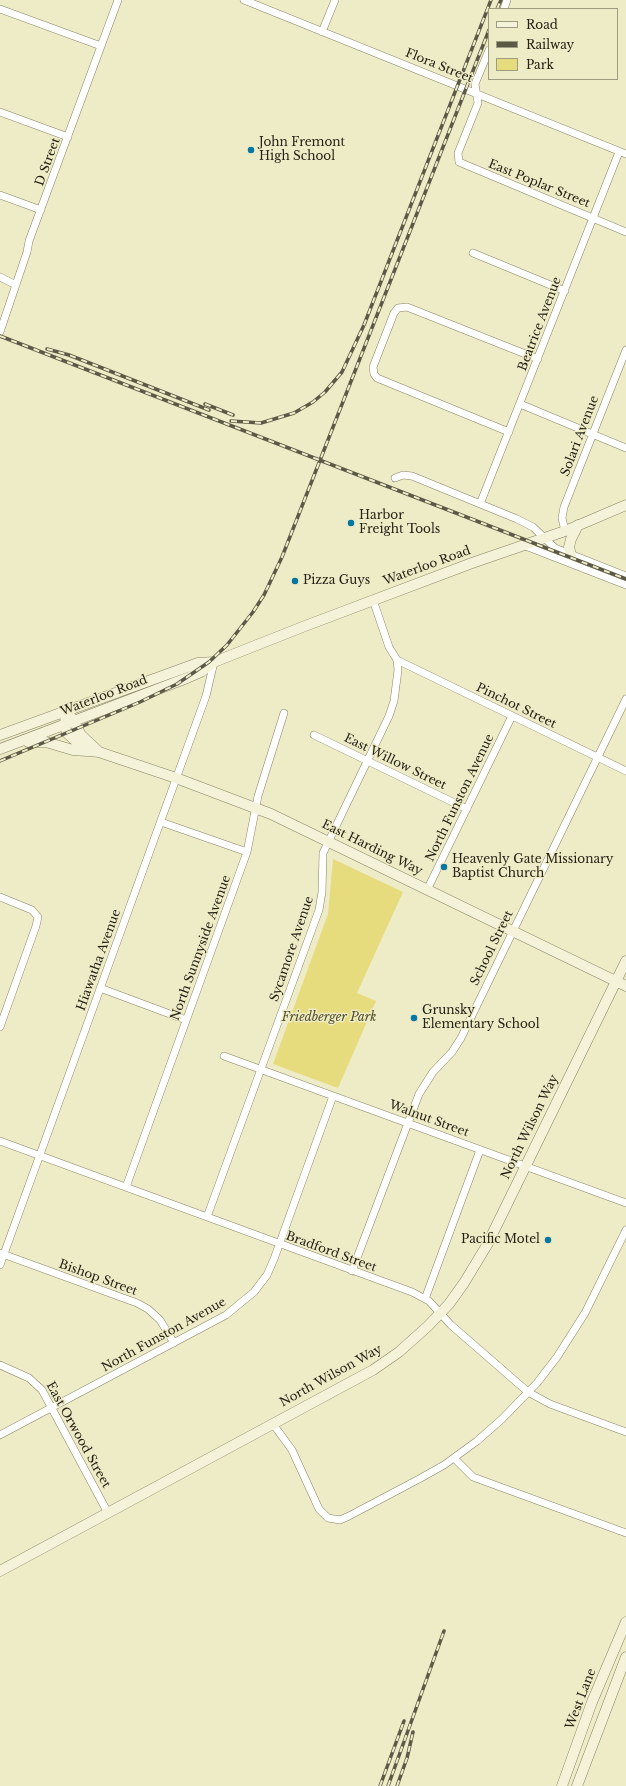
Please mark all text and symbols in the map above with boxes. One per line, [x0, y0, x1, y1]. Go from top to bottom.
legend [488, 8, 618, 80]
text: Road [526, 17, 558, 32]
text: Railway [526, 37, 574, 52]
street label: Flora Street [403, 46, 475, 86]
text: Park [526, 57, 554, 72]
street label: D Street [33, 136, 63, 188]
place label: John Fremont High School [259, 136, 345, 164]
marker: John Fremont High School [246, 145, 256, 155]
street label: East Poplar Street [486, 157, 592, 211]
street label: Beatrice Avenue [515, 275, 565, 373]
street label: Solari Avenue [558, 394, 602, 478]
place label: Harbor Freight Tools [359, 509, 440, 537]
marker: Harbor Freight Tools [346, 518, 356, 528]
street label: Waterloo Road [381, 544, 473, 588]
place label: Pizza Guys [303, 574, 370, 588]
marker: Pizza Guys [290, 576, 300, 586]
street label: Waterloo Road [59, 673, 149, 719]
street label: Pinchot Street [474, 680, 558, 732]
street label: East Willow Street [341, 731, 449, 793]
street label: North Funston Avenue [423, 732, 497, 864]
street label: East Harding Way [319, 817, 425, 879]
place label: Heavenly Gate Missionary Baptist Church [452, 853, 613, 881]
marker: Heavenly Gate Missionary Baptist Church [439, 862, 449, 872]
street label: North Sunnyside Avenue [168, 873, 234, 1023]
street label: Sycamore Avenue [267, 894, 317, 1004]
street label: Hiawatha Avenue [74, 907, 124, 1013]
street label: School Street [468, 908, 516, 988]
place label: Grunsky Elementary School [422, 1004, 540, 1032]
park label: Friedberger Park [282, 1011, 376, 1025]
marker: Grunsky Elementary School [409, 1013, 419, 1023]
street label: North Wilson Way [498, 1072, 562, 1182]
street label: Walnut Street [387, 1098, 471, 1140]
street label: Bradford Street [284, 1229, 378, 1275]
place label: Pacific Motel [461, 1233, 540, 1247]
marker: Pacific Motel [543, 1235, 553, 1245]
street label: Bishop Street [57, 1257, 139, 1299]
street label: North Funston Avenue [99, 1295, 229, 1375]
street label: North Wilson Way [277, 1342, 385, 1410]
street label: East Orwood Street [43, 1379, 113, 1491]
street label: West Lane [563, 1667, 599, 1731]

